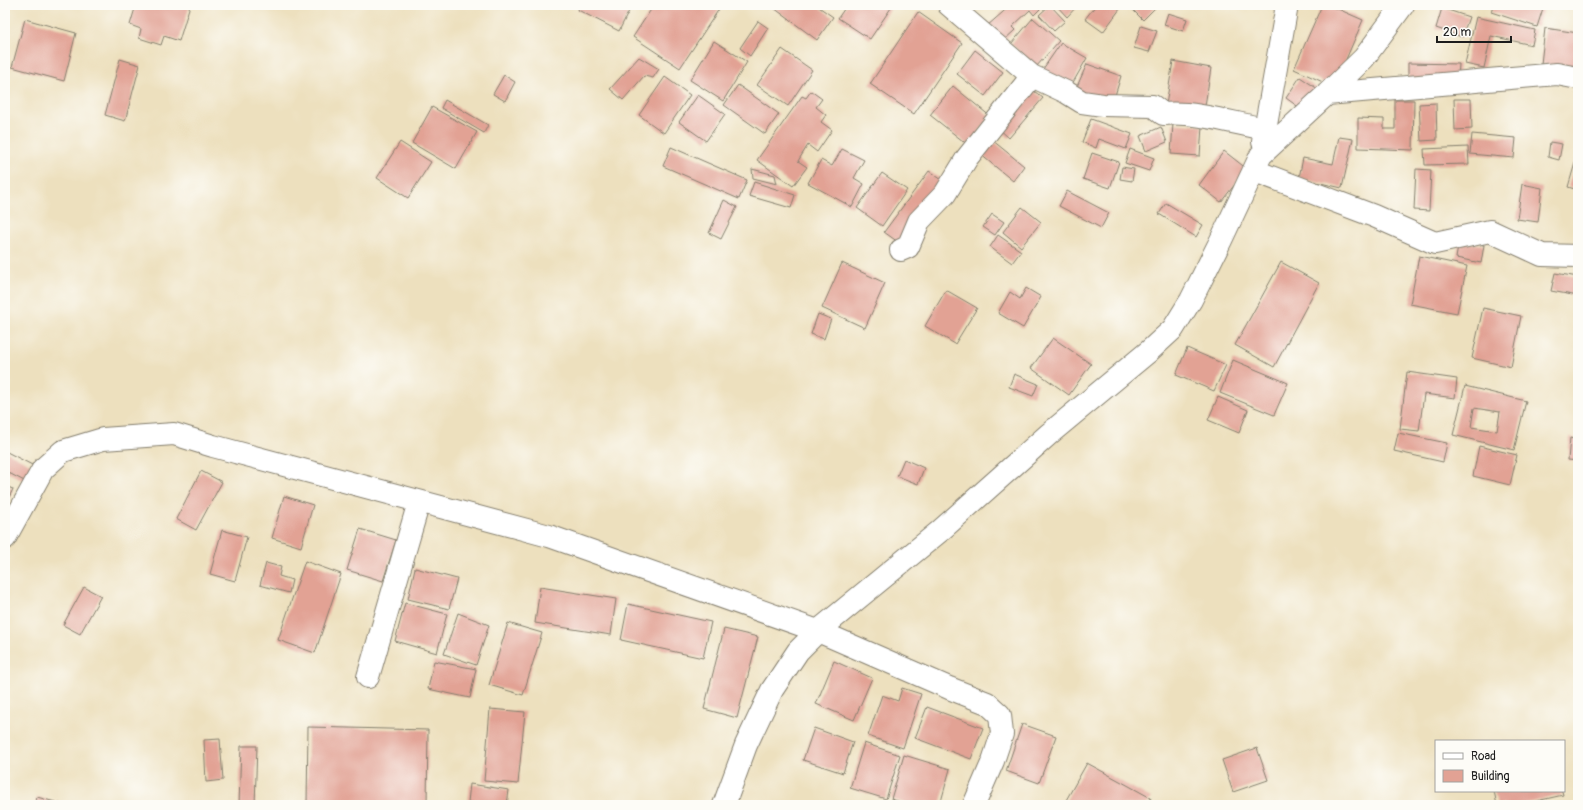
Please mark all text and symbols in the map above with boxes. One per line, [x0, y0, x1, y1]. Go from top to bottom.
scale bar [1437, 18, 1511, 44]
text: 20 m [1443, 25, 1472, 40]
legend [1435, 740, 1565, 792]
text: Road [1471, 749, 1496, 764]
text: Building [1471, 769, 1510, 784]

